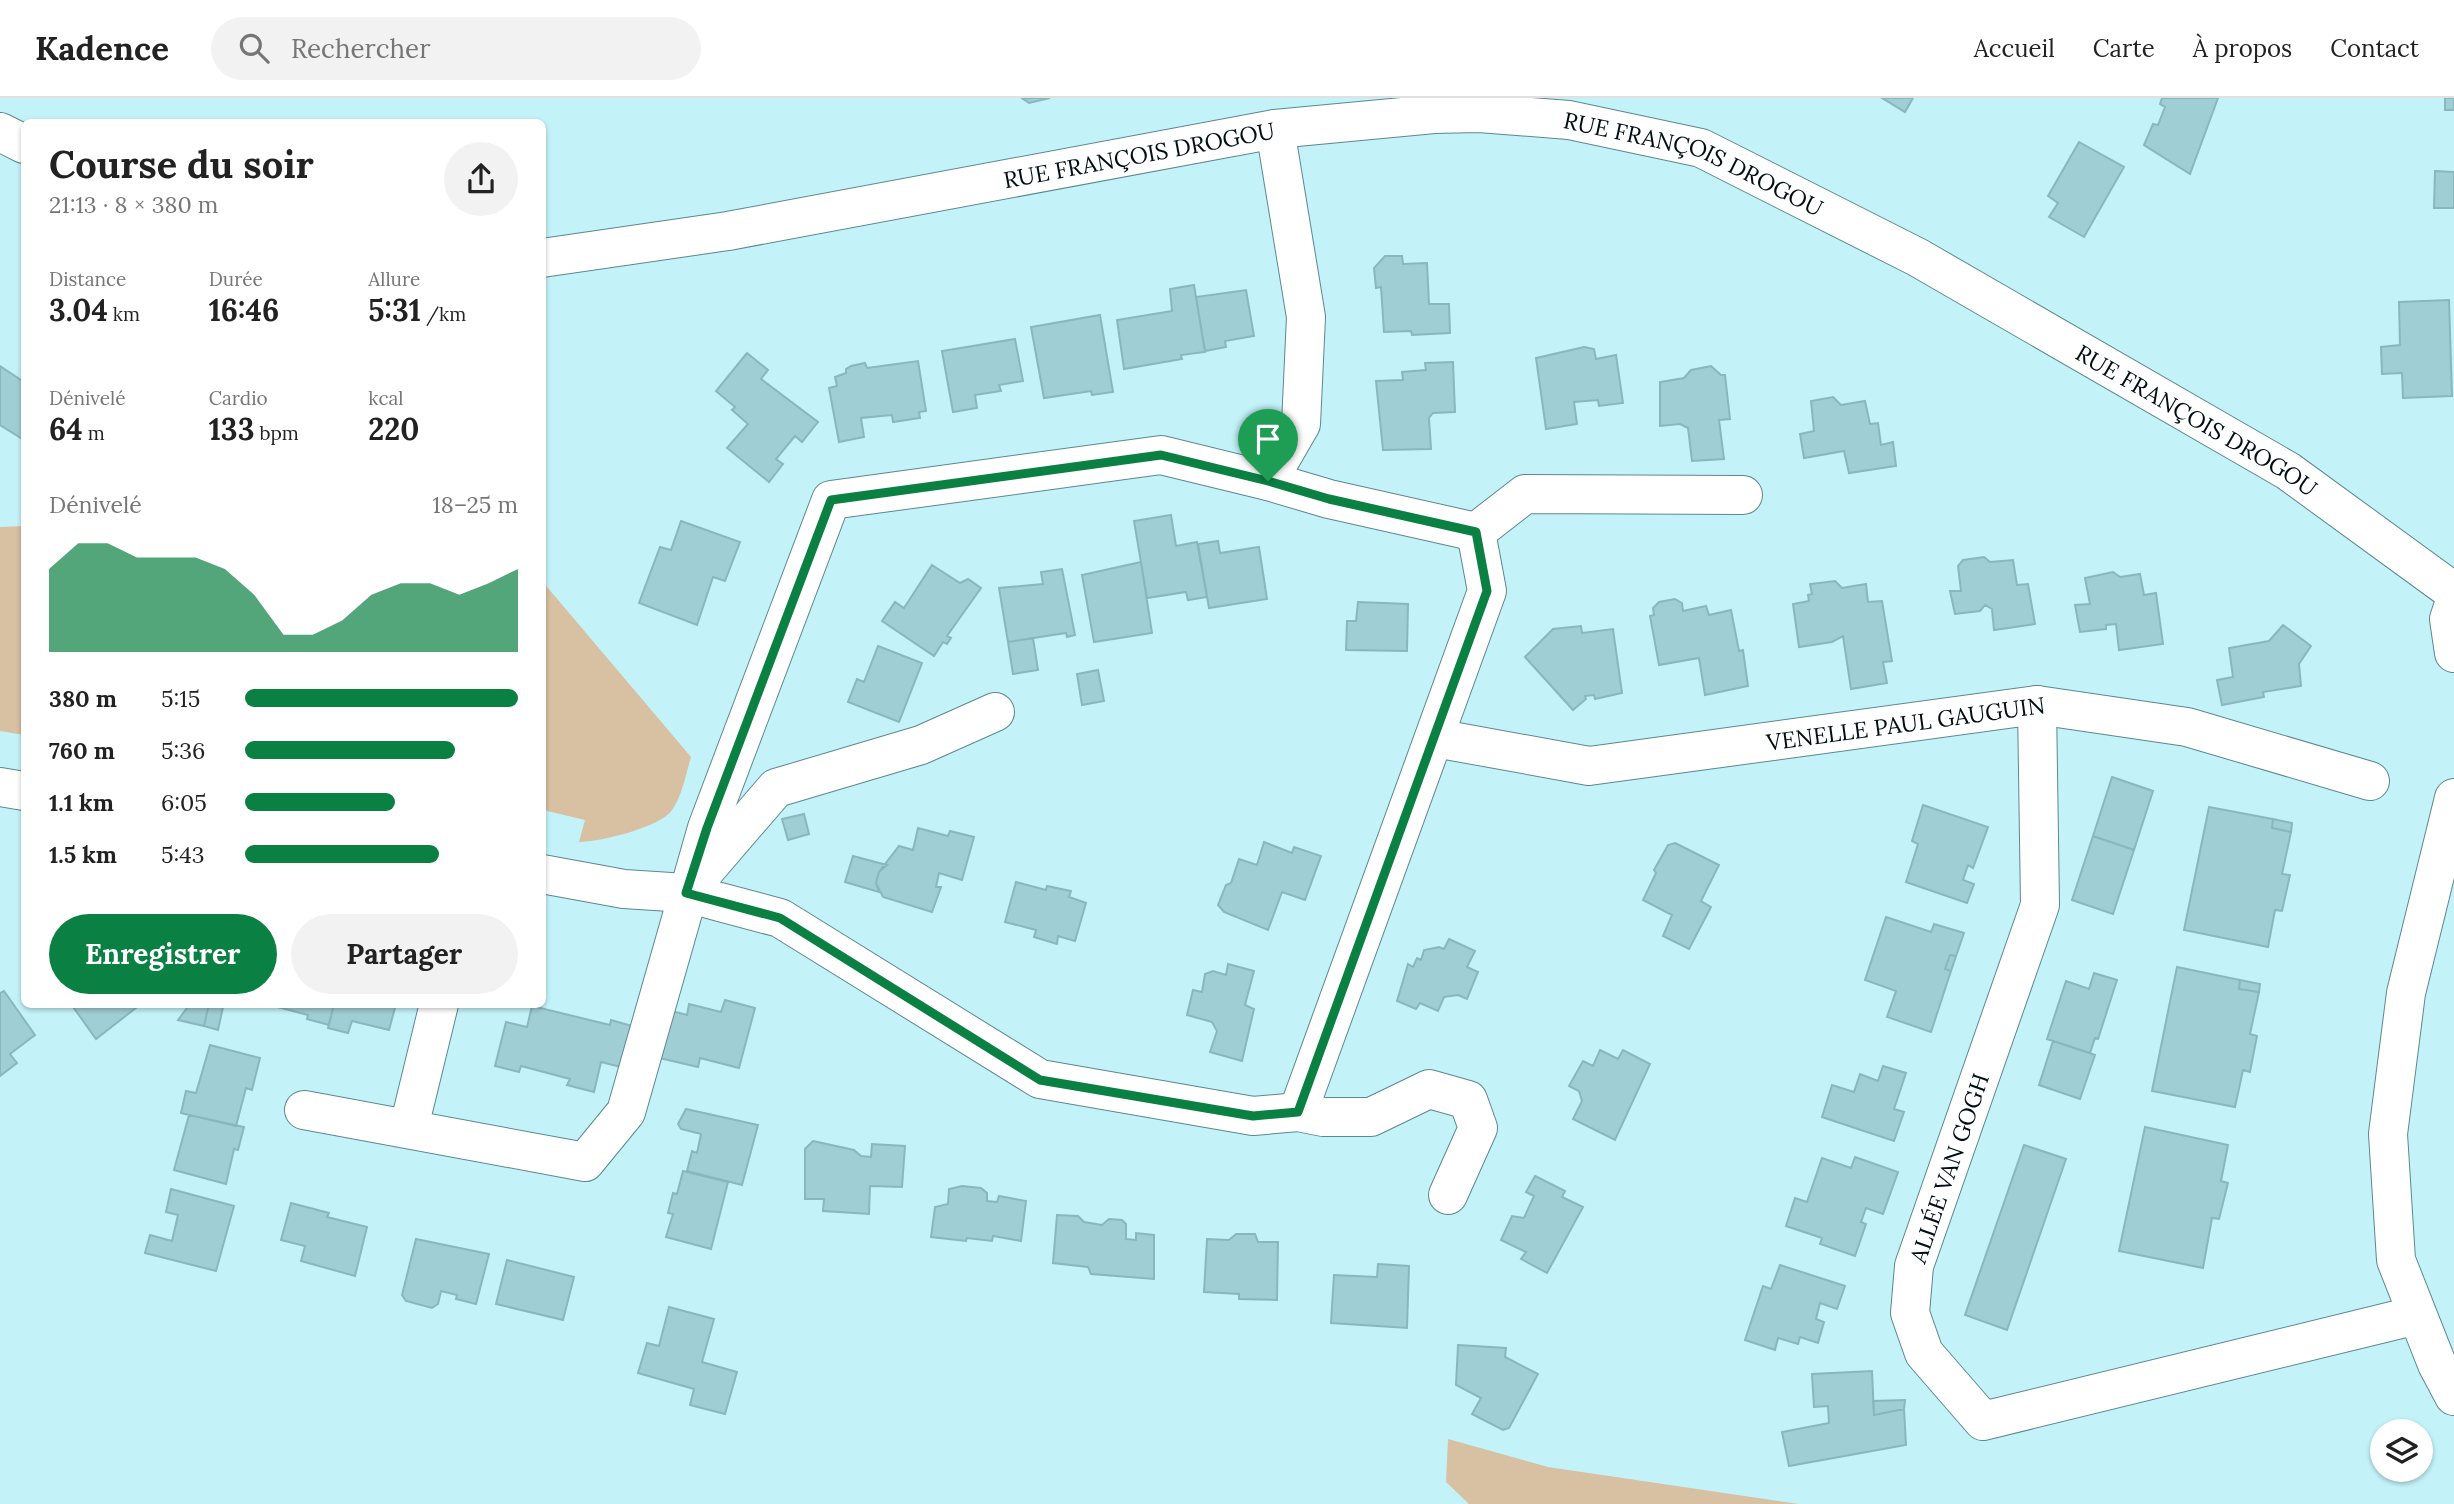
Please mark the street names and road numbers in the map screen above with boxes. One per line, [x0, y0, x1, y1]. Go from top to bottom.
street label: RUE FRANÇOIS DROGOU [1561, 105, 1828, 222]
street label: RUE FRANÇOIS DROGOU [1001, 115, 1277, 194]
street label: RUE FRANÇOIS DROGOU [2071, 337, 2323, 502]
street label: VENELLE PAUL GAUGUIN [1764, 690, 2047, 756]
street label: ALLÉE VAN GOGH [1903, 1069, 1995, 1268]

